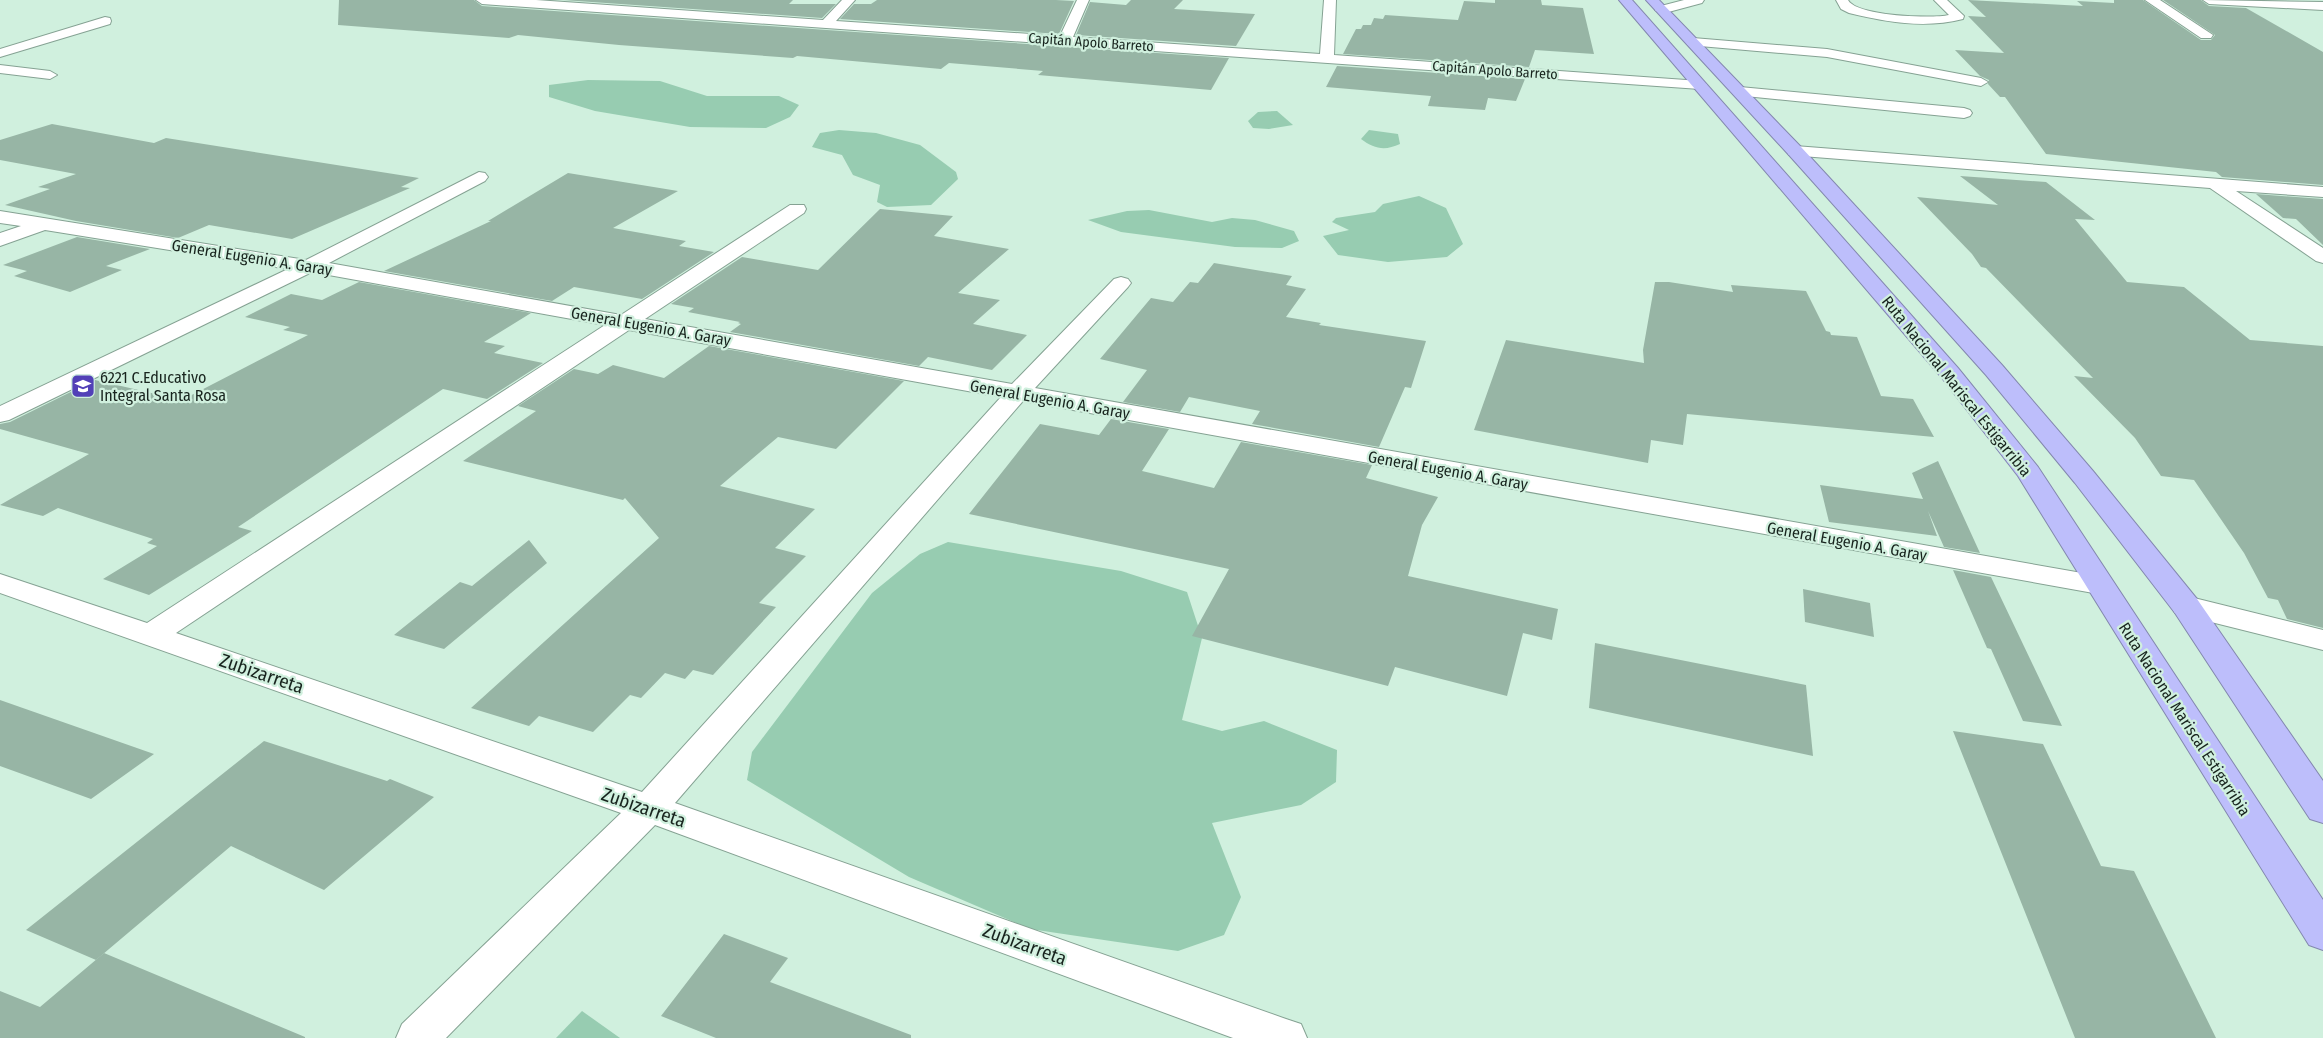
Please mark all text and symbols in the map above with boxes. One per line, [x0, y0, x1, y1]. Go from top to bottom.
street label: Capitán Apolo Barreto [1028, 30, 1154, 55]
street label: Capitán Apolo Barreto [1432, 58, 1558, 83]
street label: General Eugenio A. Garay [170, 235, 334, 280]
street label: Ruta Nacional Mariscal Estigarribia [1878, 292, 2035, 481]
street label: General Eugenio A. Garay [569, 303, 733, 350]
place label: 6221 C.Educativo Integral Santa Rosa [100, 368, 226, 405]
school or university icon: 6221 C.Educativo Integral Santa Rosa [70, 373, 96, 399]
street label: General Eugenio A. Garay [968, 376, 1132, 423]
street label: General Eugenio A. Garay [1366, 447, 1530, 494]
street label: General Eugenio A. Garay [1765, 518, 1929, 565]
street label: Ruta Nacional Mariscal Estigarribia [2115, 619, 2254, 820]
street label: Zubizarreta [217, 648, 307, 699]
street label: Zubizarreta [599, 782, 689, 833]
street label: Zubizarreta [980, 919, 1070, 970]

